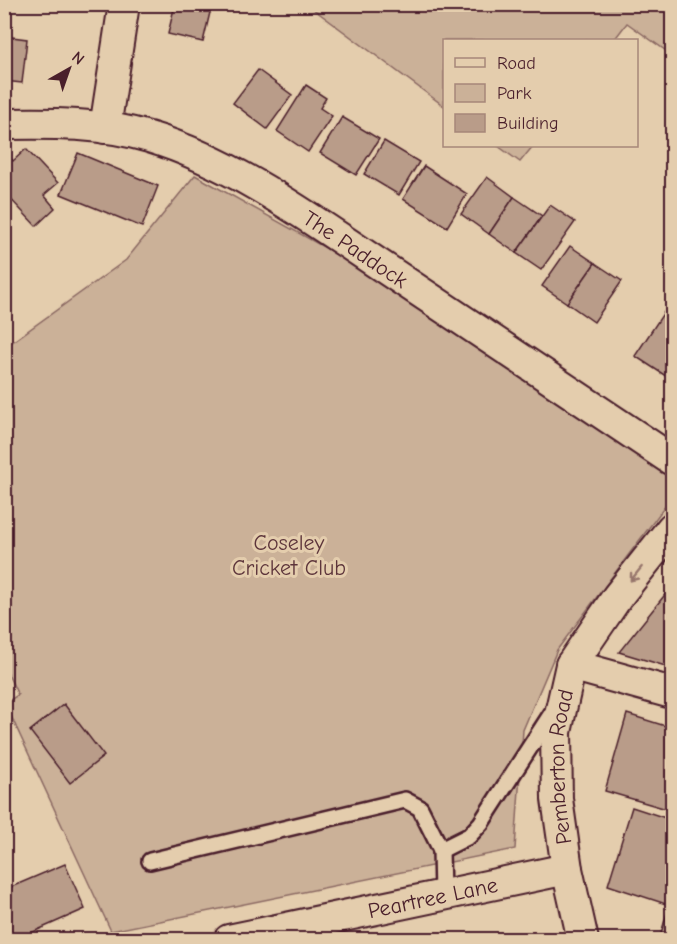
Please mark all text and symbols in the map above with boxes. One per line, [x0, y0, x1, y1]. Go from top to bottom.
north arrow [39, 39, 99, 99]
legend [443, 39, 638, 147]
text: N [68, 48, 88, 69]
text: Road [497, 53, 536, 74]
text: Park [497, 83, 532, 104]
text: Building [497, 113, 559, 134]
street label: The Paddock [298, 205, 413, 294]
park label: Coseley Cricket Club [232, 530, 346, 581]
one-way arrow [629, 566, 642, 582]
street label: Pemberton Road [543, 687, 579, 846]
street label: Peartree Lane [366, 872, 500, 924]

